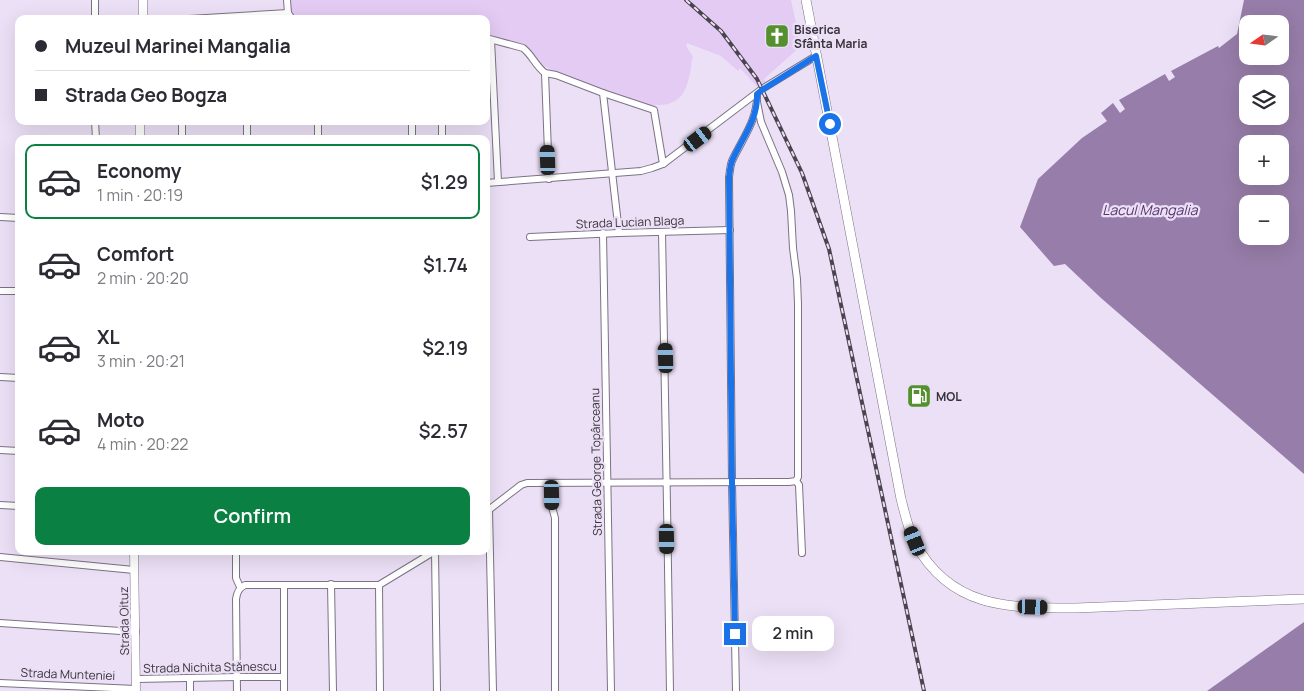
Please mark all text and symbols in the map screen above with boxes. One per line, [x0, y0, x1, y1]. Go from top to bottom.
north arrow [1239, 15, 1289, 65]
map controls [1239, 15, 1289, 245]
place label: Biserica Sfânta Maria [794, 21, 867, 52]
church icon: Biserica Sfânta Maria [764, 23, 790, 49]
text: Muzeul Marinei Mangalia [65, 33, 291, 59]
button: layers [1239, 75, 1289, 125]
text: Strada Geo Bogza [65, 82, 227, 108]
route start [819, 113, 841, 135]
car [681, 124, 714, 154]
button: + [1239, 135, 1289, 185]
car [539, 145, 556, 175]
text: Economy [97, 158, 181, 184]
icon: car [37, 159, 82, 204]
text: $1.29 [421, 169, 468, 195]
text: 1 min · 20:19 [97, 184, 183, 206]
button: − [1239, 195, 1289, 245]
water label: Lacul Mangalia [1102, 200, 1199, 219]
street label: Strada Lucian Blaga [576, 212, 684, 232]
text: Comfort [97, 241, 174, 267]
icon: car [37, 242, 82, 287]
text: $1.74 [423, 252, 468, 278]
text: 2 min · 20:20 [97, 267, 189, 289]
text: XL [97, 324, 120, 350]
icon: car [37, 325, 82, 370]
text: $2.19 [422, 335, 468, 361]
car [657, 343, 674, 373]
text: 3 min · 20:21 [97, 350, 185, 372]
fuel station icon: MOL [906, 383, 932, 409]
street label: Strada George Topârceanu [586, 388, 606, 536]
place label: MOL [936, 388, 962, 405]
text: Moto [97, 407, 144, 433]
icon: car [37, 408, 82, 453]
text: $2.57 [419, 418, 468, 444]
text: 4 min · 20:22 [97, 433, 188, 455]
car [544, 480, 559, 510]
button: Confirm [35, 487, 470, 545]
car [659, 524, 674, 554]
car [902, 524, 927, 558]
street label: Strada Oituz [115, 586, 133, 656]
car [1017, 599, 1048, 615]
callout: 2 min [752, 616, 835, 652]
text: 2 min [773, 622, 813, 644]
route end [724, 623, 746, 645]
street label: Strada Nichita Stănescu [143, 657, 277, 677]
street label: Strada Munteniei [20, 664, 116, 684]

